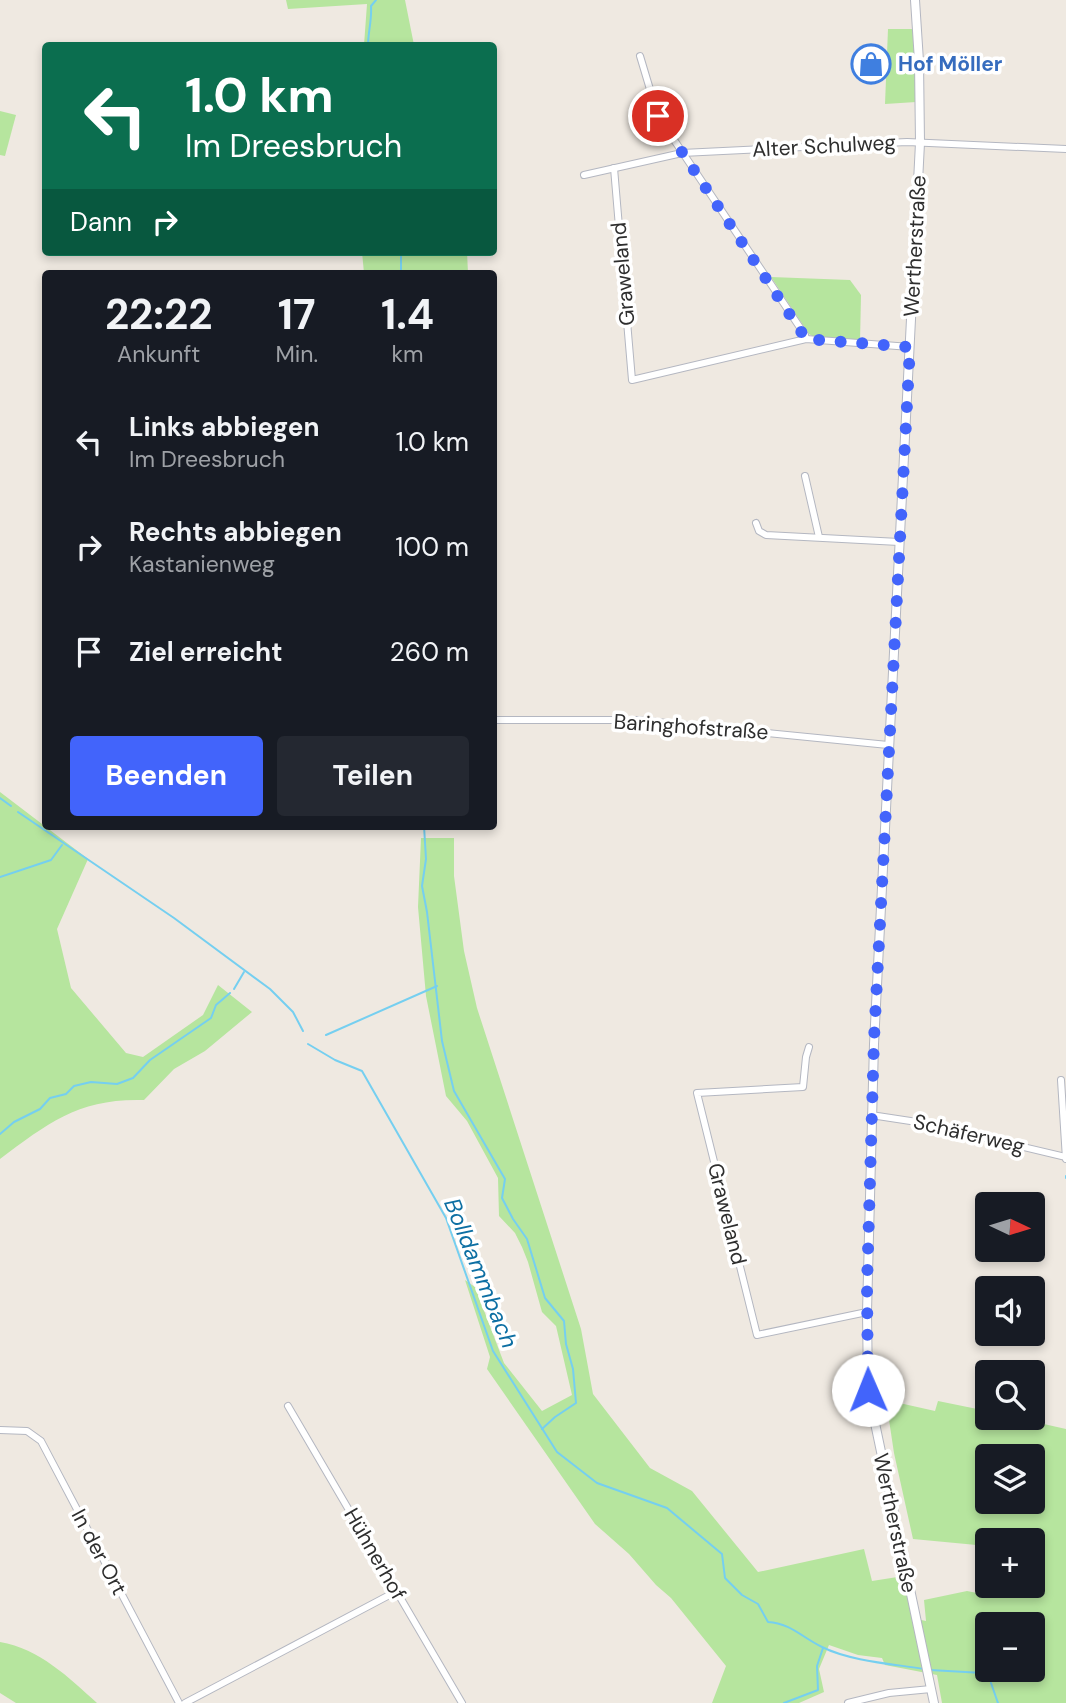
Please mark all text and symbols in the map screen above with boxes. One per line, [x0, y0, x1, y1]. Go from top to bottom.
shop icon: Hof Möller [850, 43, 892, 85]
place label: Hof Möller [898, 50, 1003, 78]
text: 1.0 km [185, 63, 334, 127]
icon: left [70, 70, 161, 161]
pin [628, 86, 688, 146]
icon: arrive [639, 97, 677, 135]
text: Im Dreesbruch [185, 125, 402, 167]
street label: Alter Schulweg [751, 128, 897, 164]
street label: Wertherstraße [897, 174, 933, 318]
icon: right [146, 203, 184, 241]
text: Dann [70, 205, 132, 239]
street label: Graweland [605, 221, 641, 327]
text: 22:22 [105, 287, 213, 342]
text: 17 [278, 287, 316, 342]
text: 1.4 [381, 287, 434, 342]
text: Ankunft [117, 339, 200, 369]
text: Min. [275, 339, 318, 369]
text: km [391, 339, 424, 369]
text: Links abbiegen [129, 410, 319, 444]
icon: left [70, 423, 108, 461]
text: 1.0 km [396, 425, 469, 459]
text: Im Dreesbruch [129, 444, 285, 474]
text: Rechts abbiegen [129, 515, 342, 549]
icon: right [70, 528, 108, 566]
text: 100 m [395, 530, 469, 564]
text: Kastanienweg [129, 549, 275, 579]
icon: arrive [70, 633, 108, 671]
text: Ziel erreicht [129, 635, 282, 669]
text: 260 m [390, 635, 469, 669]
street label: Baringhofstraße [613, 708, 769, 746]
button: Beenden [70, 736, 263, 816]
button: Teilen [277, 736, 469, 816]
street label: Schäferweg [911, 1108, 1028, 1160]
street label: Graweland [701, 1160, 753, 1268]
north arrow [975, 1192, 1045, 1262]
map controls [975, 1192, 1045, 1682]
water label: Bolldammbach [437, 1194, 525, 1352]
button: sound [975, 1276, 1045, 1346]
position arrow [831, 1353, 905, 1427]
button: search [975, 1360, 1045, 1430]
button: layers [975, 1444, 1045, 1514]
street label: Wertherstraße [867, 1451, 923, 1595]
street label: Hühnerhof [337, 1503, 413, 1605]
street label: In der Ort [65, 1504, 133, 1600]
button: + [975, 1528, 1045, 1598]
button: − [975, 1612, 1045, 1682]

